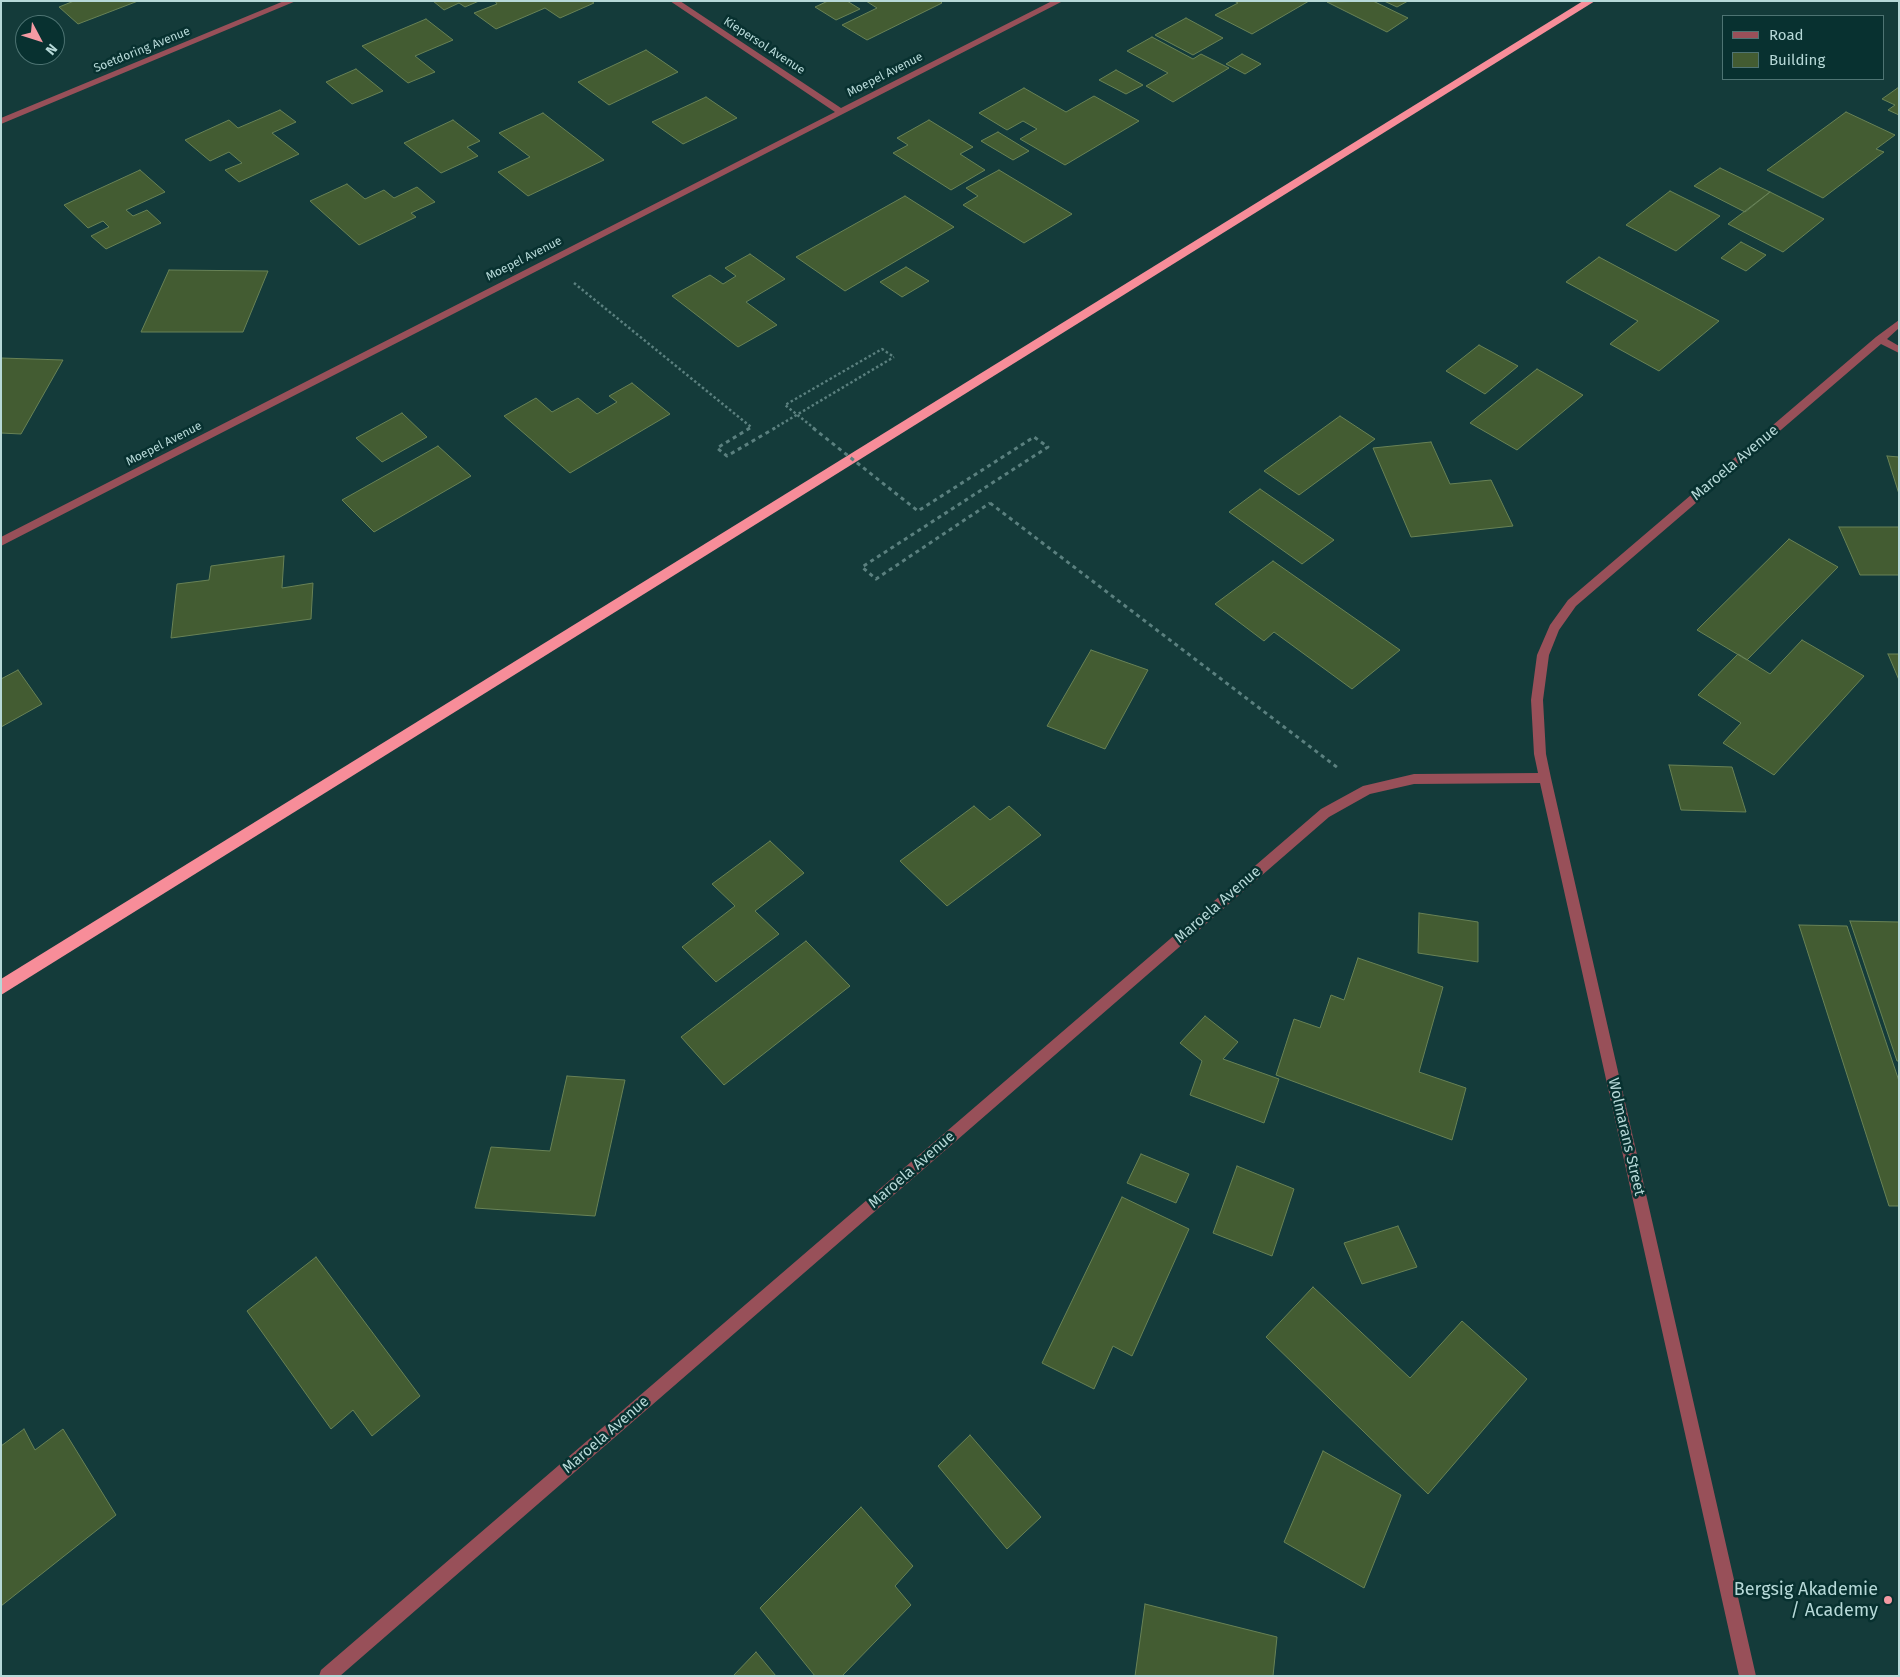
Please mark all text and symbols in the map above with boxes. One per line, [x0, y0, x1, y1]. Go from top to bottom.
street label: Kiepersol Avenue [721, 14, 807, 78]
north arrow [15, 15, 65, 65]
legend [1722, 15, 1885, 80]
street label: Soetdoring Avenue [92, 24, 192, 76]
text: Road [1769, 26, 1804, 44]
text: N [42, 40, 61, 58]
street label: Moepel Avenue [845, 50, 925, 100]
text: Building [1769, 51, 1825, 69]
street label: Moepel Avenue [484, 234, 564, 284]
street label: Moepel Avenue [124, 419, 204, 469]
street label: Maroela Avenue [1688, 421, 1782, 505]
street label: Maroela Avenue [1171, 863, 1265, 947]
street label: Wolmarans Street [1604, 1076, 1648, 1198]
street label: Maroela Avenue [865, 1128, 959, 1212]
street label: Maroela Avenue [559, 1393, 653, 1477]
place label: Bergsig Akademie / Academy [1734, 1579, 1878, 1622]
marker: Bergsig Akademie / Academy [1882, 1594, 1894, 1606]

